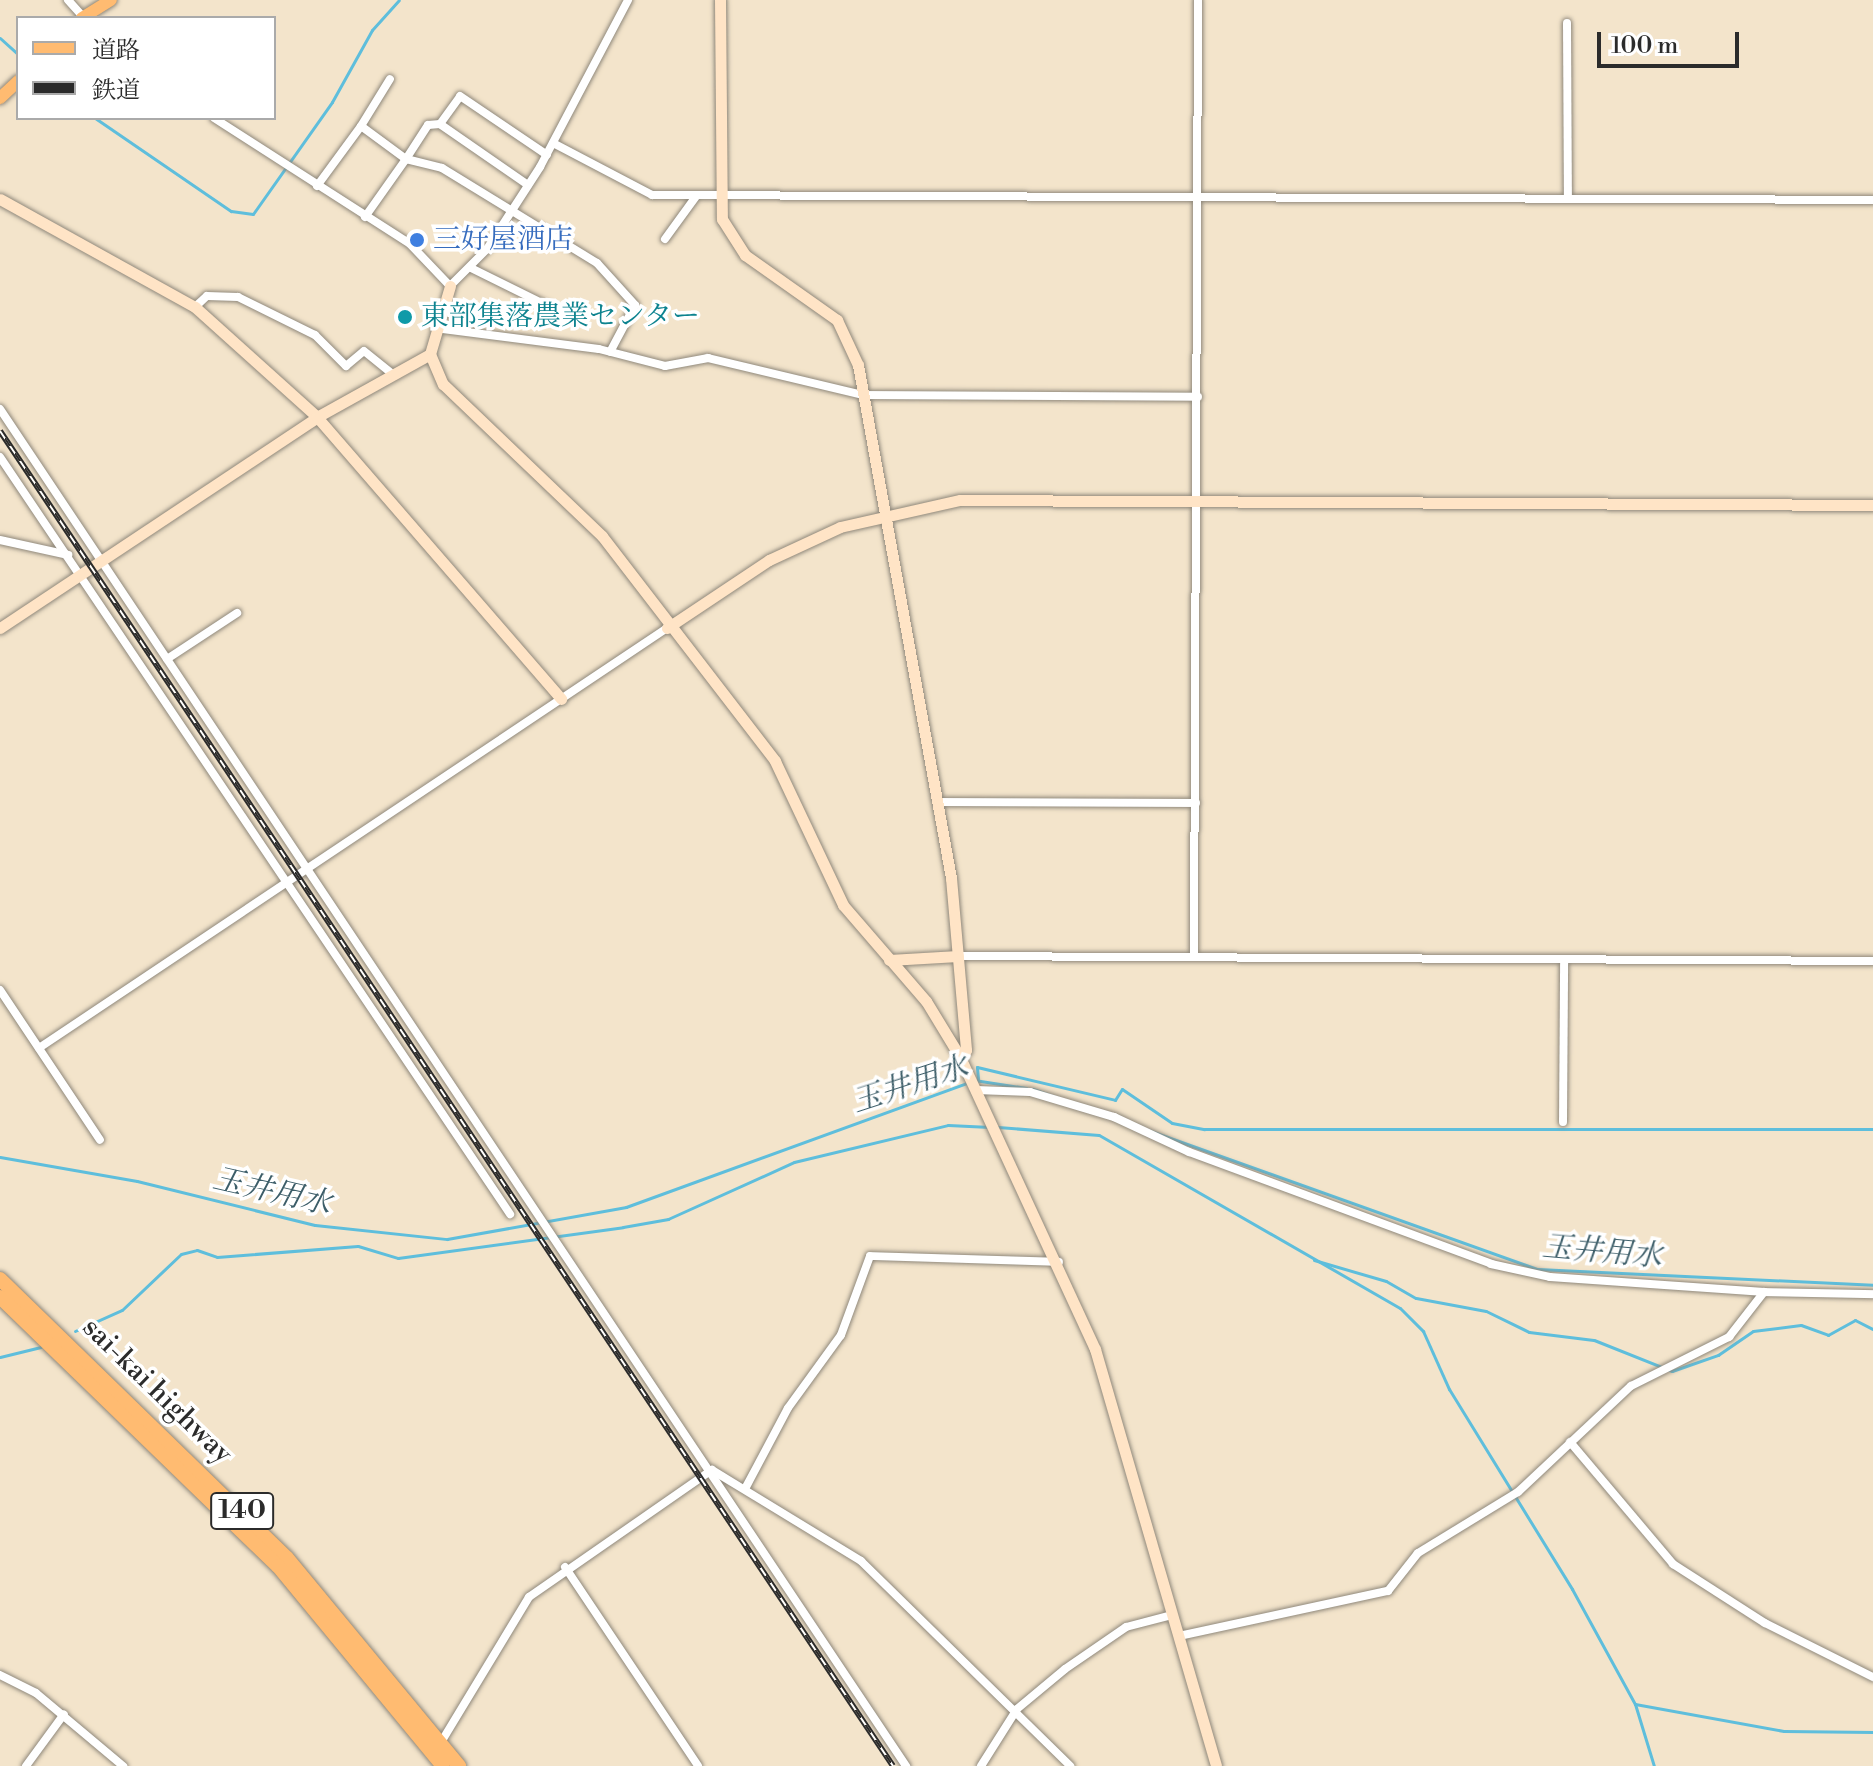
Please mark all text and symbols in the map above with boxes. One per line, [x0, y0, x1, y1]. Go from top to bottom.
legend [16, 16, 276, 120]
scale bar [1601, 16, 1743, 66]
text: 100 m [1611, 31, 1678, 61]
text: 道路 [92, 36, 140, 66]
text: 鉄道 [92, 76, 140, 106]
place label: 三好屋酒店 [433, 223, 573, 257]
marker: 三好屋酒店 [408, 231, 426, 249]
place label: 東部集落農業センター [421, 300, 701, 334]
marker: 東部集落農業センター [396, 308, 414, 326]
water label: 玉井用水 [847, 1049, 973, 1121]
water label: 玉井用水 [209, 1161, 335, 1223]
water label: 玉井用水 [1541, 1229, 1663, 1275]
street label: sai-kai highway [75, 1311, 239, 1471]
road number: 140 [210, 1489, 274, 1533]

